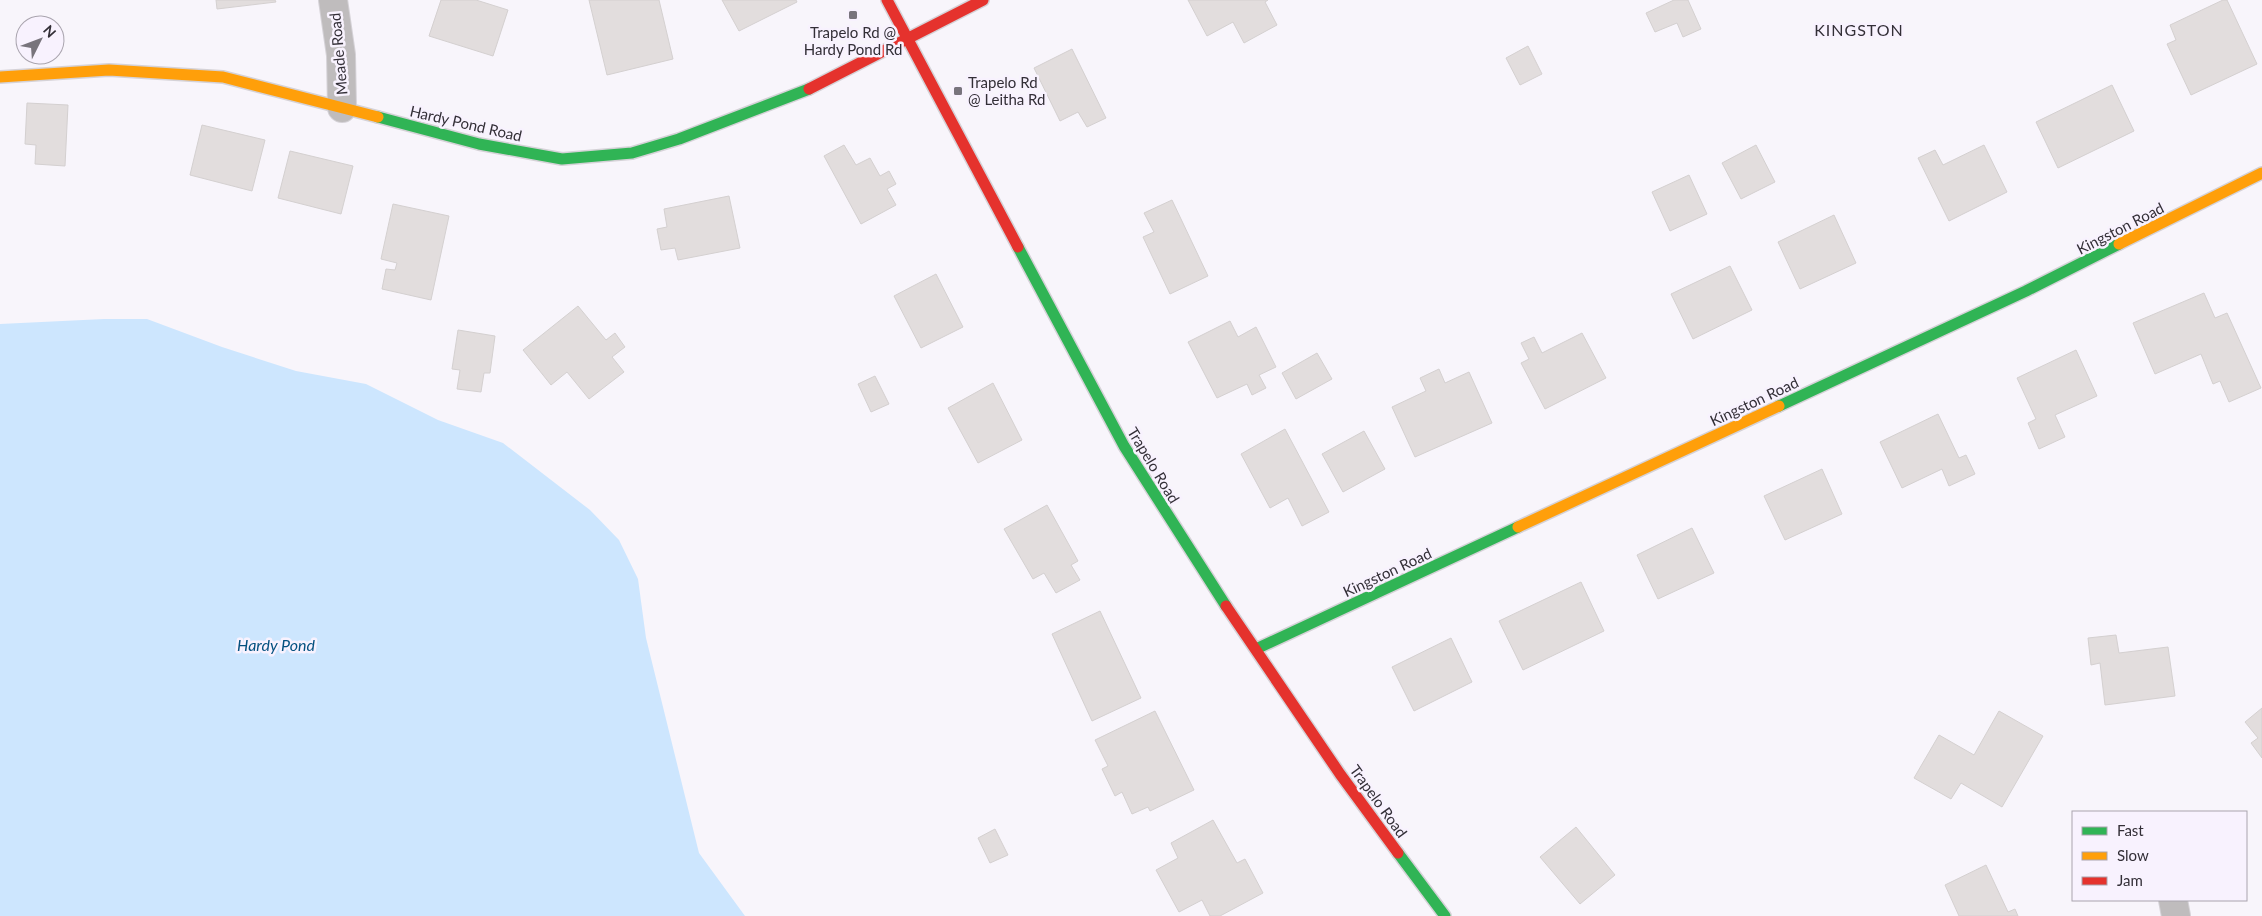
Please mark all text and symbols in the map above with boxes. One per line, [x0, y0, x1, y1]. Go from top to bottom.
marker: Trapelo Rd @ Hardy Pond Rd [847, 9, 859, 21]
street label: Meade Road [325, 12, 351, 96]
north arrow [15, 15, 65, 65]
district label: KINGSTON [1814, 20, 1904, 39]
text: N [40, 21, 60, 41]
place label: Trapelo Rd @ Hardy Pond Rd [804, 23, 902, 58]
place label: Trapelo Rd @ Leitha Rd [968, 73, 1046, 108]
marker: Trapelo Rd @ Leitha Rd [952, 85, 964, 97]
street label: Hardy Pond Road [408, 101, 524, 145]
street label: Kingston Road [2073, 198, 2167, 258]
street label: Kingston Road [1707, 373, 1801, 429]
street label: Trapelo Road [1124, 424, 1184, 506]
street label: Kingston Road [1340, 544, 1434, 600]
water label: Hardy Pond [237, 635, 315, 654]
street label: Trapelo Road [1347, 761, 1411, 841]
legend [2072, 811, 2247, 901]
text: Fast [2117, 821, 2144, 839]
text: Slow [2117, 846, 2149, 864]
text: Jam [2117, 871, 2143, 889]

